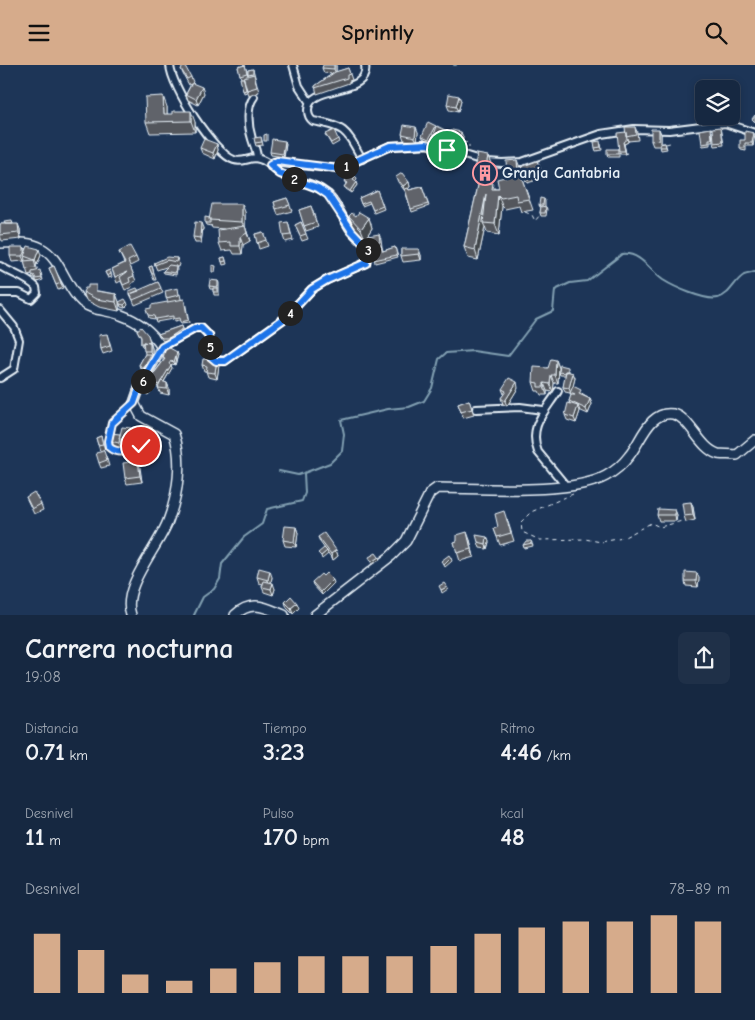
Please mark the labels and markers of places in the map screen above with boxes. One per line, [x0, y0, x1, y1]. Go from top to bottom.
pin [426, 129, 468, 171]
pin: 1 [334, 153, 358, 179]
building icon: Granja Cantabria [472, 160, 498, 186]
place label: Granja Cantabria [502, 164, 620, 182]
pin: 2 [282, 167, 306, 191]
pin: 3 [356, 237, 380, 263]
pin: 4 [278, 301, 302, 325]
pin: 5 [198, 335, 222, 359]
pin: 6 [130, 369, 156, 393]
pin [120, 425, 162, 467]

